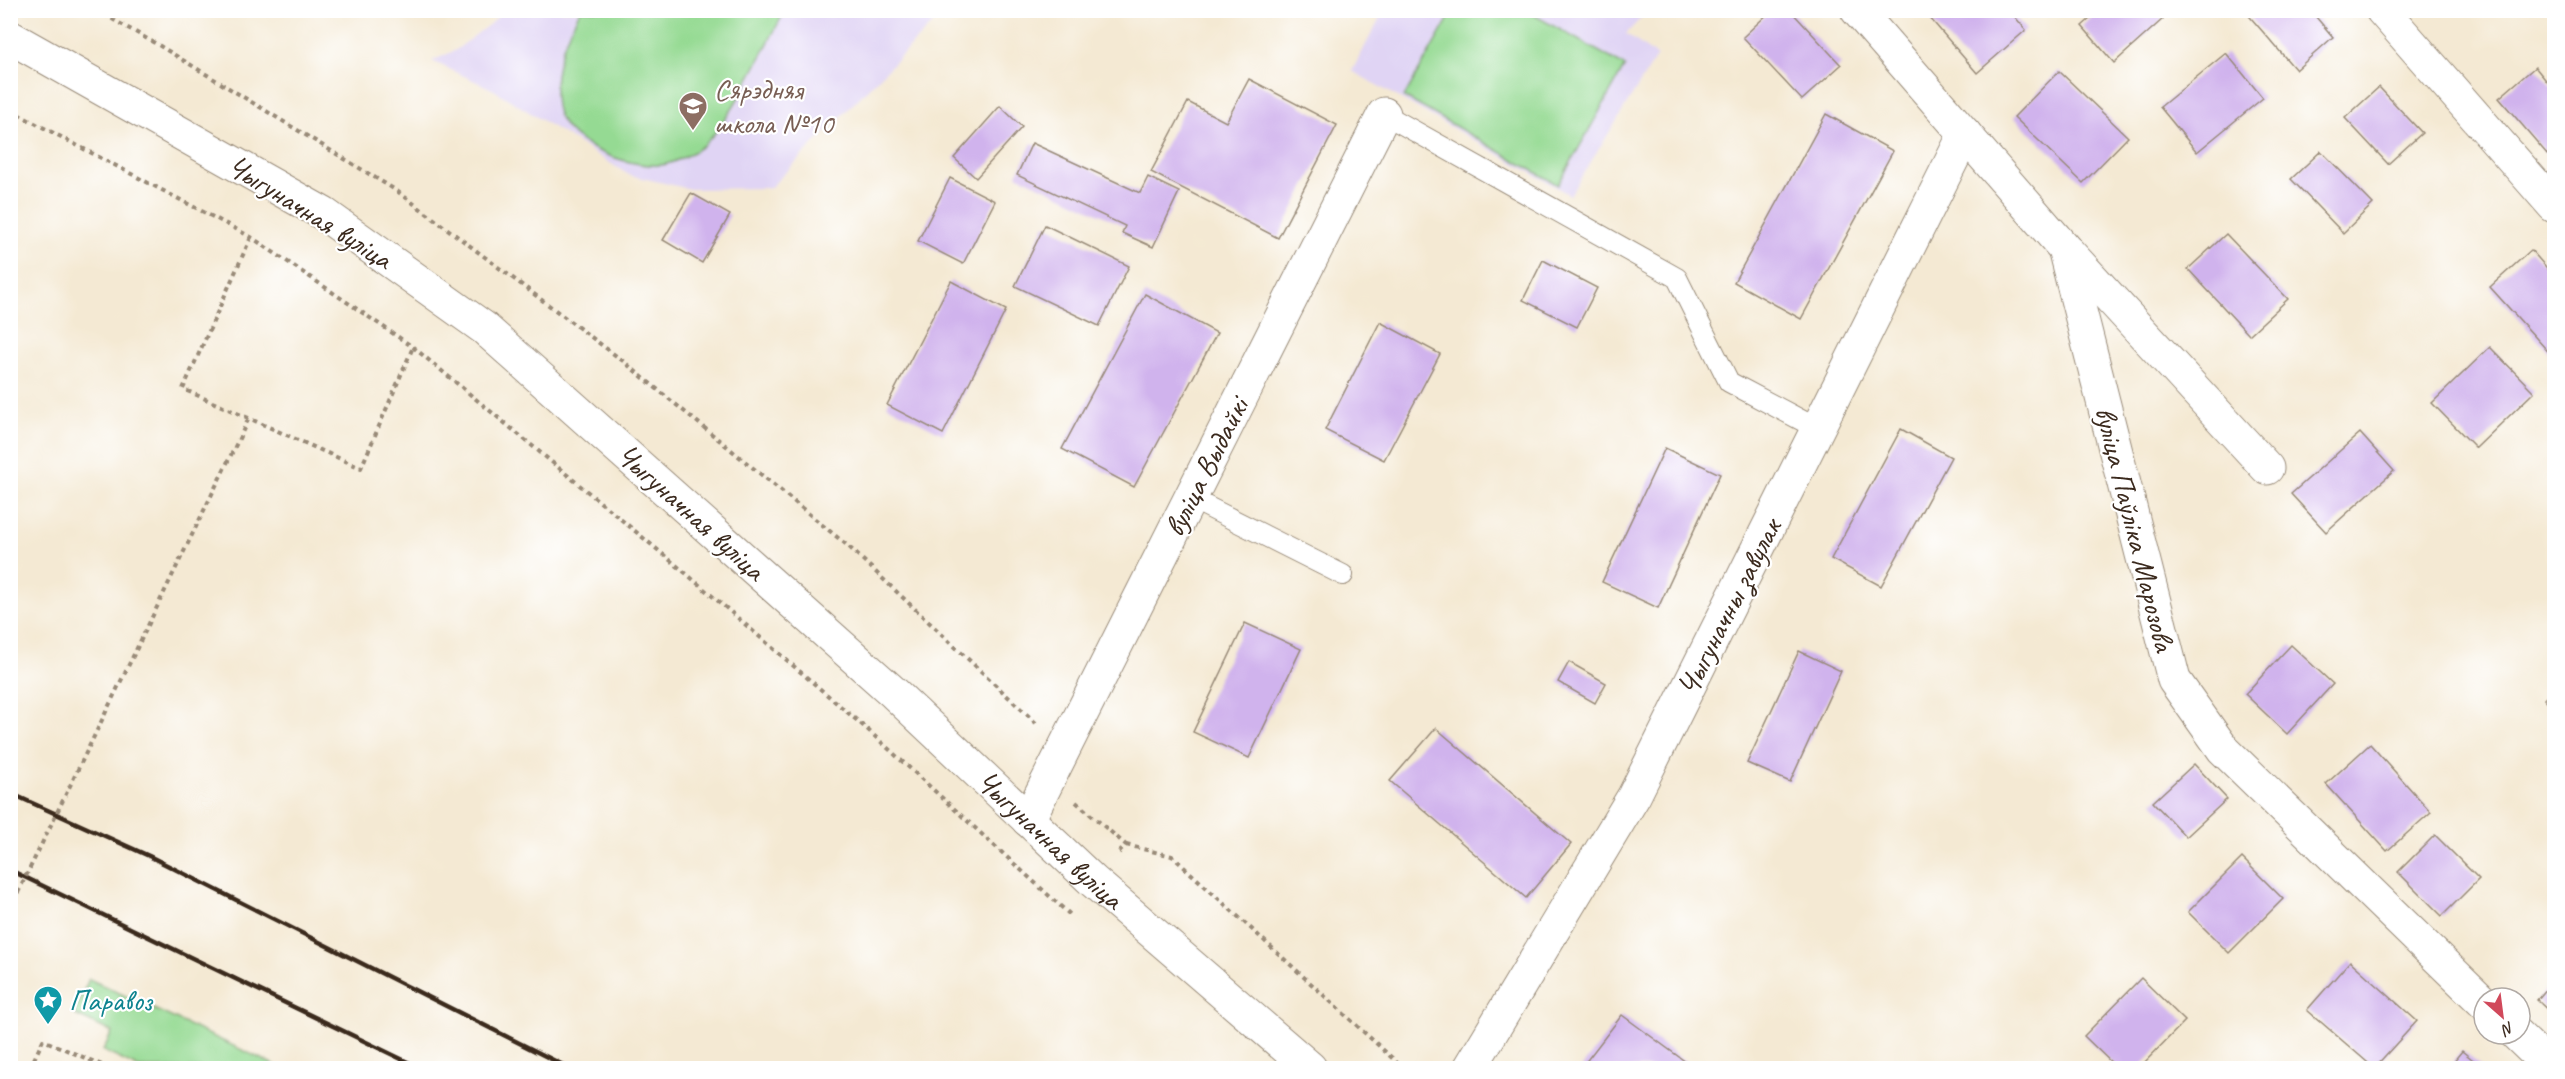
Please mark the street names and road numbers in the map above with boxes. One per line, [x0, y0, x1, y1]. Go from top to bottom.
street label: Чыгуначная вуліца [221, 146, 401, 279]
street label: вуліца Выдайкі [1155, 388, 1259, 543]
street label: вуліца Паўліка Марозова [2086, 403, 2184, 657]
street label: Чыгуначная вуліца [609, 435, 775, 590]
street label: Чыгуначны завулак [1668, 510, 1791, 702]
street label: Чыгуначная вуліца [969, 762, 1132, 919]

